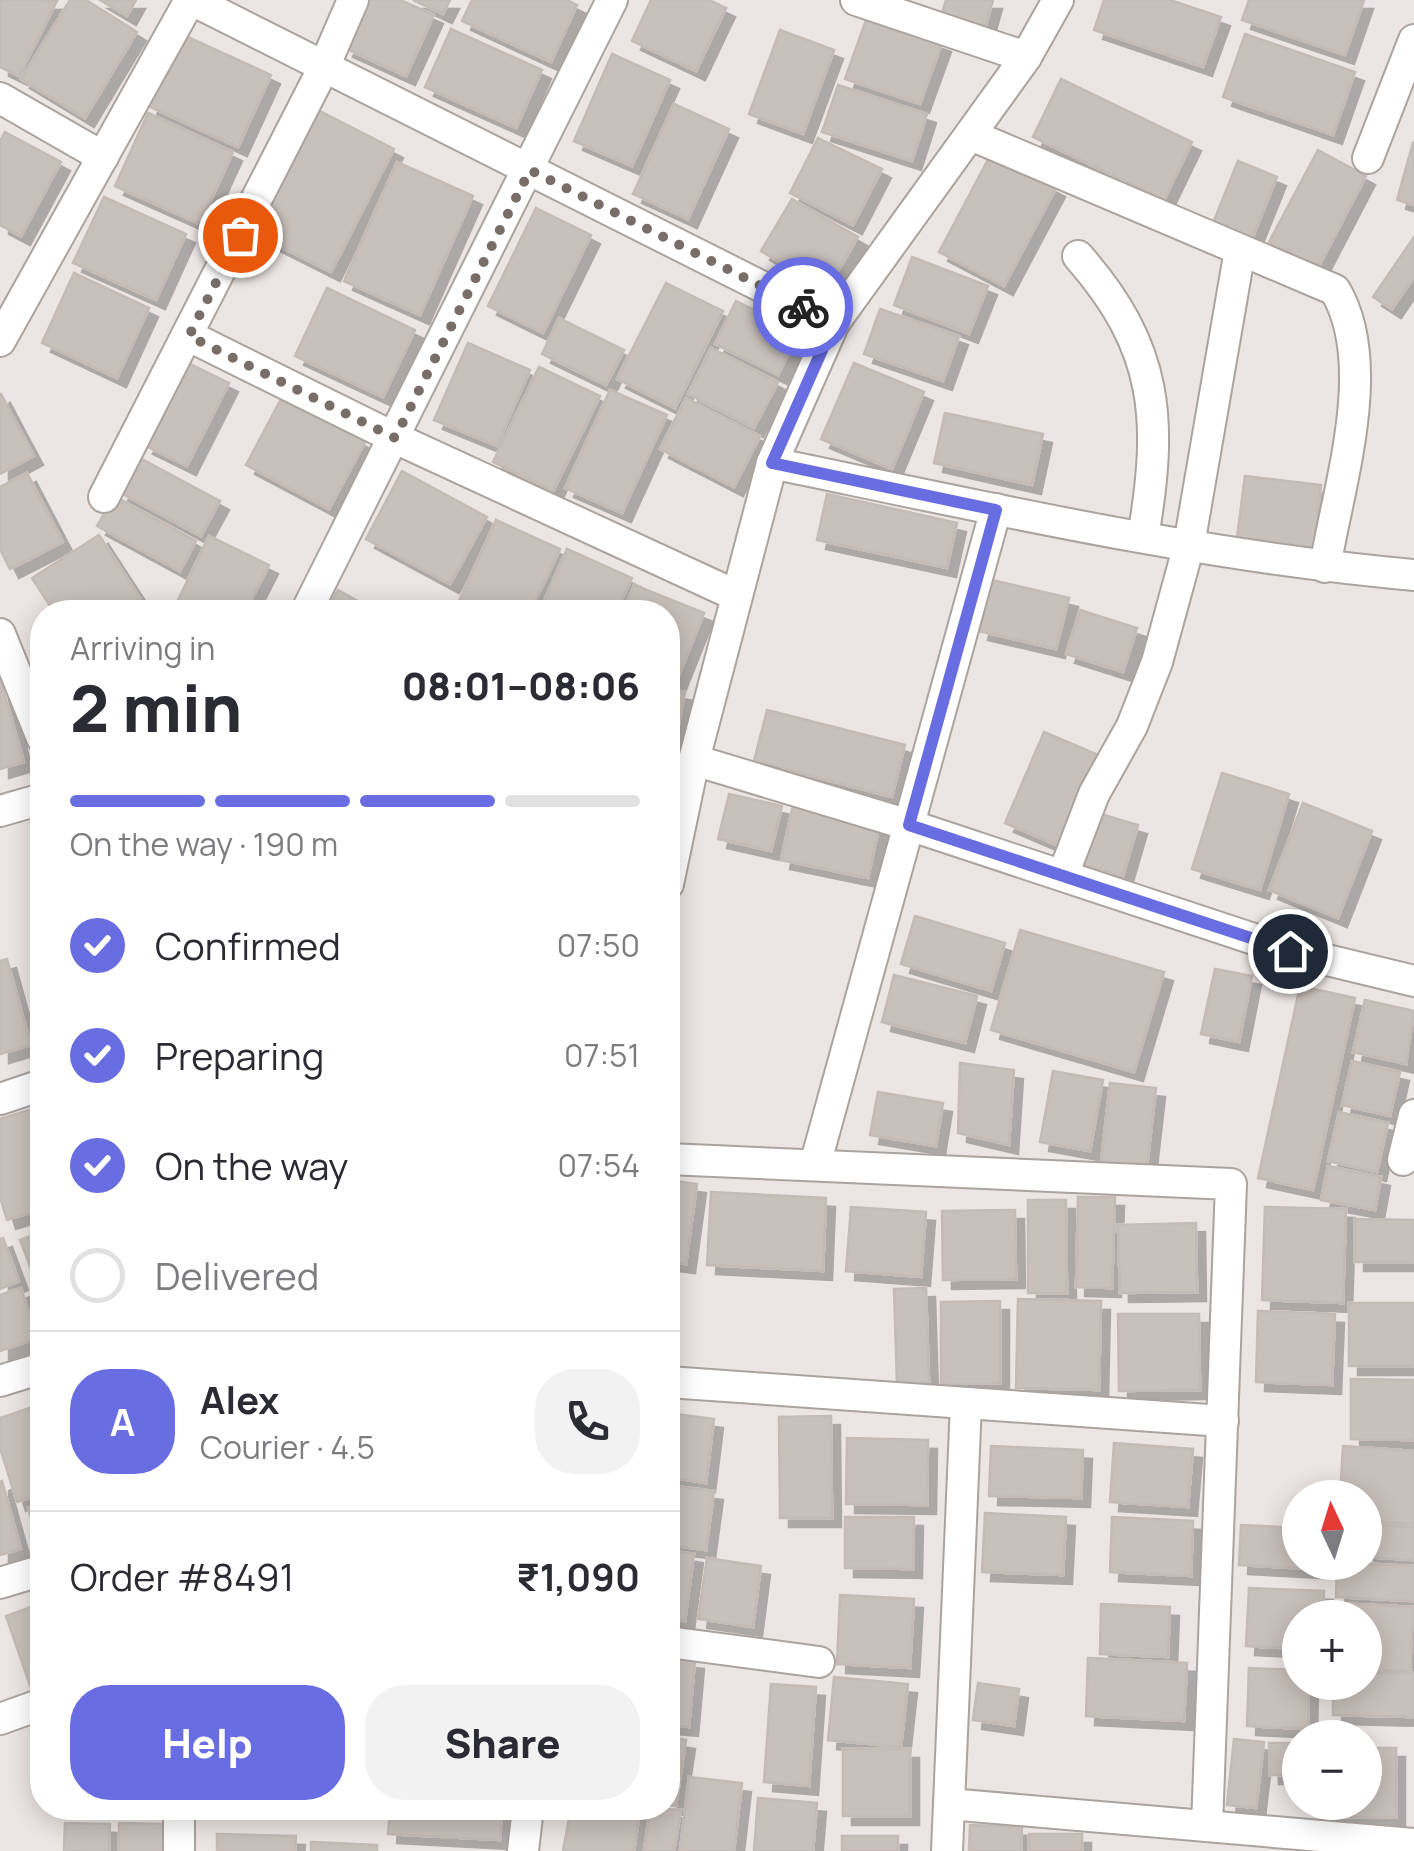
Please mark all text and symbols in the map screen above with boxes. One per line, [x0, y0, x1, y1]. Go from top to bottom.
pin [198, 193, 283, 278]
icon: bag [213, 208, 268, 263]
courier [753, 257, 853, 357]
icon: bike [776, 280, 831, 335]
text: Arriving in [70, 626, 215, 670]
text: 08:01–08:06 [402, 659, 640, 711]
text: 2 min [70, 663, 242, 752]
text: On the way · 190 m [70, 822, 338, 866]
pin [1248, 909, 1333, 994]
icon: check [70, 918, 125, 973]
text: Confirmed [155, 919, 341, 971]
text: 07:50 [557, 923, 640, 967]
icon: home [1263, 924, 1318, 979]
icon: check [70, 1028, 125, 1083]
text: Preparing [155, 1029, 324, 1081]
text: 07:51 [564, 1033, 640, 1077]
icon: check [70, 1138, 125, 1193]
text: On the way [155, 1139, 348, 1191]
text: 07:54 [558, 1143, 640, 1187]
text: Delivered [155, 1249, 319, 1301]
button: phone [535, 1369, 640, 1474]
text: Alex [200, 1373, 279, 1425]
text: A [110, 1395, 135, 1447]
text: Courier · 4.5 [200, 1425, 375, 1469]
north arrow [1282, 1480, 1382, 1580]
map controls [1282, 1480, 1382, 1820]
text: Order #8491 [70, 1550, 294, 1602]
text: ₹1,090 [516, 1550, 640, 1602]
button: + [1282, 1600, 1382, 1700]
button: Help [70, 1685, 345, 1800]
button: Share [365, 1685, 640, 1800]
button: − [1282, 1720, 1382, 1820]

